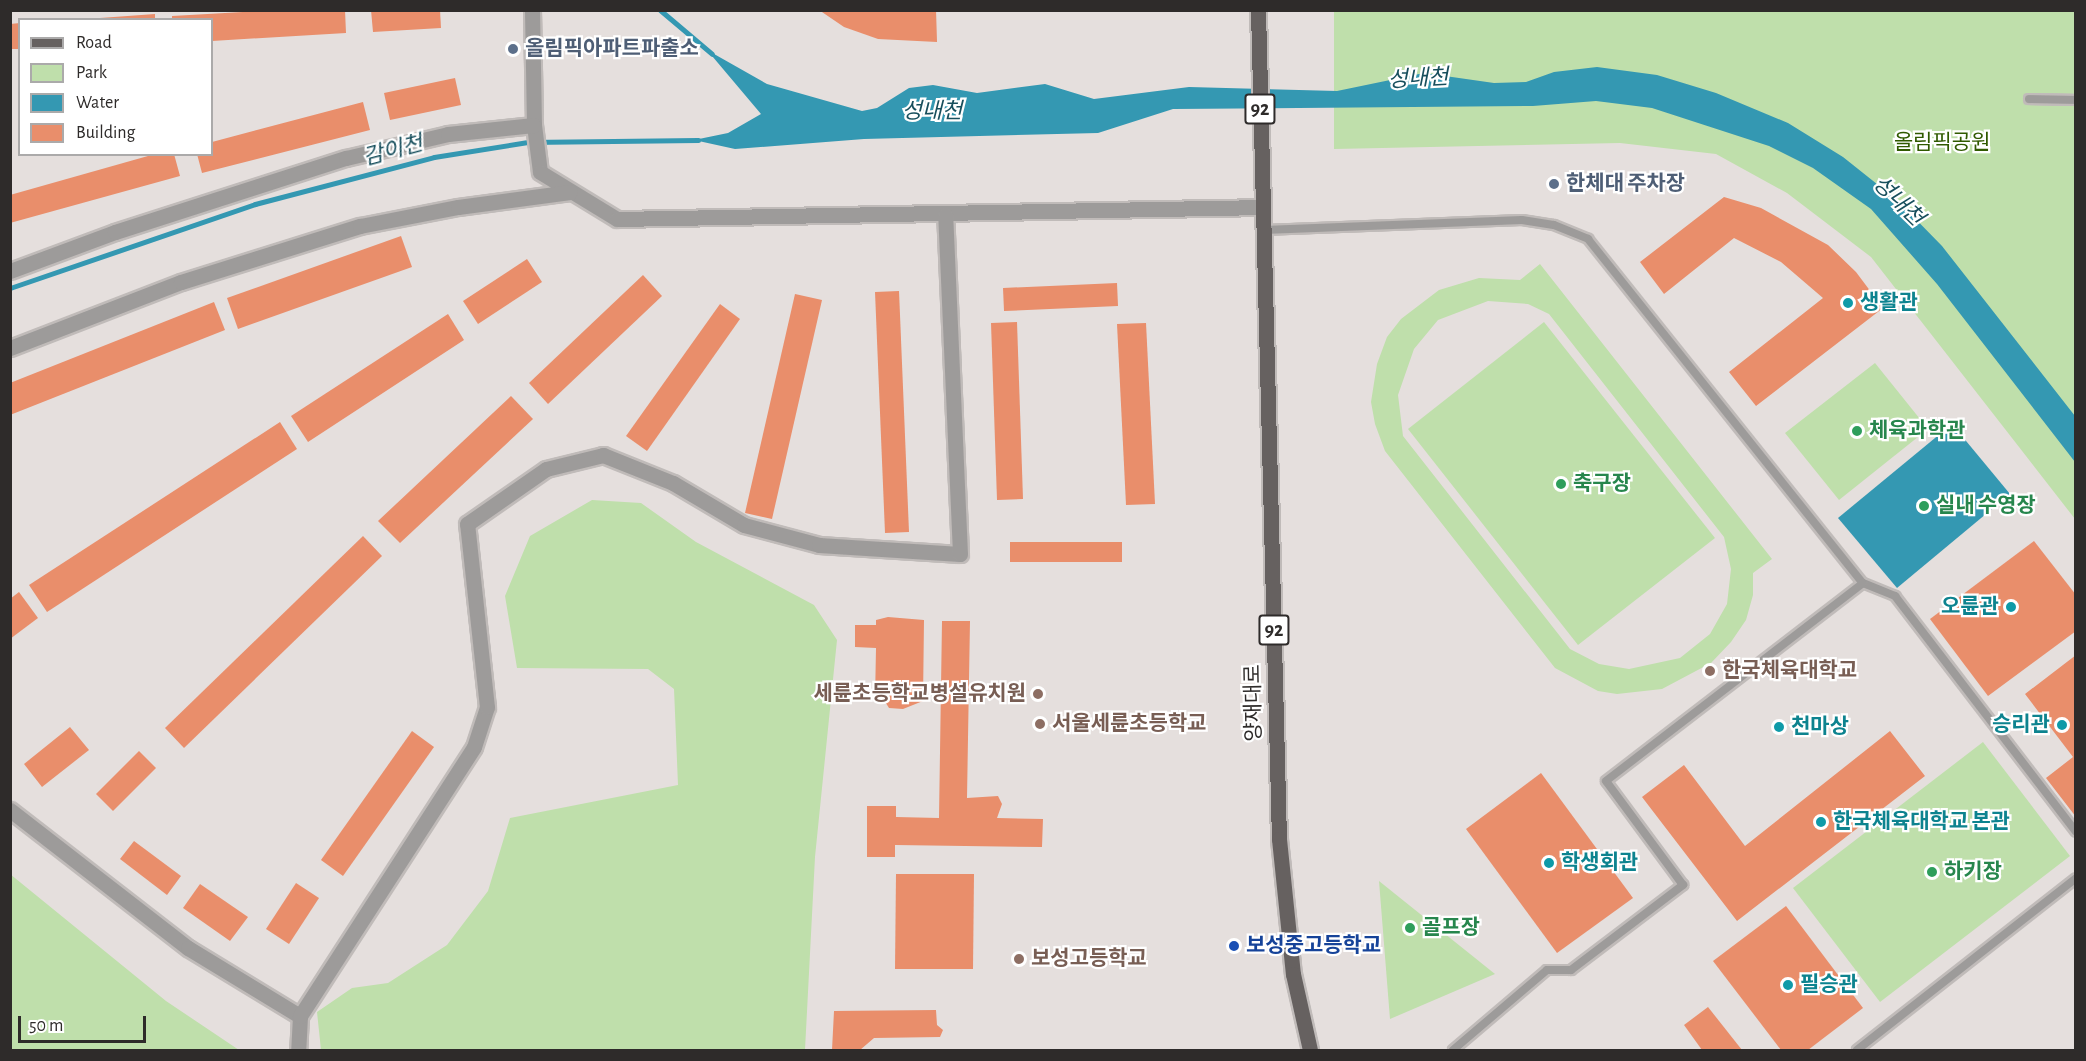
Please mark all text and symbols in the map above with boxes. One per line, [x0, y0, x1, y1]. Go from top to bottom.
legend [18, 18, 213, 156]
text: Road [76, 34, 112, 52]
place label: 올림픽아파트파출소 [525, 36, 699, 62]
marker: 올림픽아파트파출소 [506, 42, 520, 56]
text: Park [76, 64, 107, 82]
water label: 성내천 [1387, 64, 1449, 94]
road number: 92 [1244, 92, 1276, 126]
text: Water [76, 94, 119, 112]
water label: 성내천 [902, 99, 962, 125]
text: Building [76, 124, 135, 142]
water label: 감이천 [360, 130, 426, 172]
park label: 올림픽공원 [1894, 130, 1990, 156]
water label: 성내천 [1867, 170, 1929, 232]
place label: 한체대 주차장 [1566, 171, 1685, 197]
marker: 한체대 주차장 [1547, 177, 1561, 191]
place label: 생활관 [1860, 290, 1918, 316]
marker: 생활관 [1841, 296, 1855, 310]
place label: 체육과학관 [1869, 418, 1966, 444]
marker: 체육과학관 [1850, 424, 1864, 438]
place label: 축구장 [1573, 471, 1631, 497]
marker: 축구장 [1554, 477, 1568, 491]
place label: 실내 수영장 [1936, 493, 2036, 519]
marker: 실내 수영장 [1917, 499, 1931, 513]
place label: 오륜관 [1941, 594, 1999, 620]
marker: 오륜관 [2004, 600, 2018, 614]
road number: 92 [1258, 613, 1290, 647]
place label: 한국체육대학교 [1722, 658, 1857, 684]
street label: 양재대로 [1241, 664, 1267, 742]
marker: 한국체육대학교 [1703, 664, 1717, 678]
place label: 세륜초등학교병설유치원 [813, 681, 1026, 707]
marker: 세륜초등학교병설유치원 [1031, 687, 1045, 701]
place label: 서울세륜초등학교 [1052, 711, 1207, 737]
place label: 승리관 [1992, 712, 2050, 738]
place label: 천마상 [1791, 714, 1849, 740]
marker: 서울세륜초등학교 [1033, 717, 1047, 731]
marker: 승리관 [2055, 718, 2069, 732]
marker: 천마상 [1772, 720, 1786, 734]
place label: 한국체육대학교 본관 [1833, 809, 2010, 835]
marker: 한국체육대학교 본관 [1814, 815, 1828, 829]
place label: 학생회관 [1561, 850, 1638, 876]
marker: 학생회관 [1542, 856, 1556, 870]
place label: 하키장 [1944, 859, 2002, 885]
marker: 하키장 [1925, 865, 1939, 879]
place label: 골프장 [1422, 915, 1480, 941]
marker: 골프장 [1403, 921, 1417, 935]
place label: 보성중고등학교 [1246, 933, 1381, 959]
marker: 보성중고등학교 [1227, 939, 1241, 953]
place label: 보성고등학교 [1031, 946, 1147, 972]
marker: 보성고등학교 [1012, 952, 1026, 966]
place label: 필승관 [1800, 972, 1858, 998]
marker: 필승관 [1781, 978, 1795, 992]
scale bar [21, 1004, 148, 1042]
text: 50 m [29, 1017, 63, 1035]

